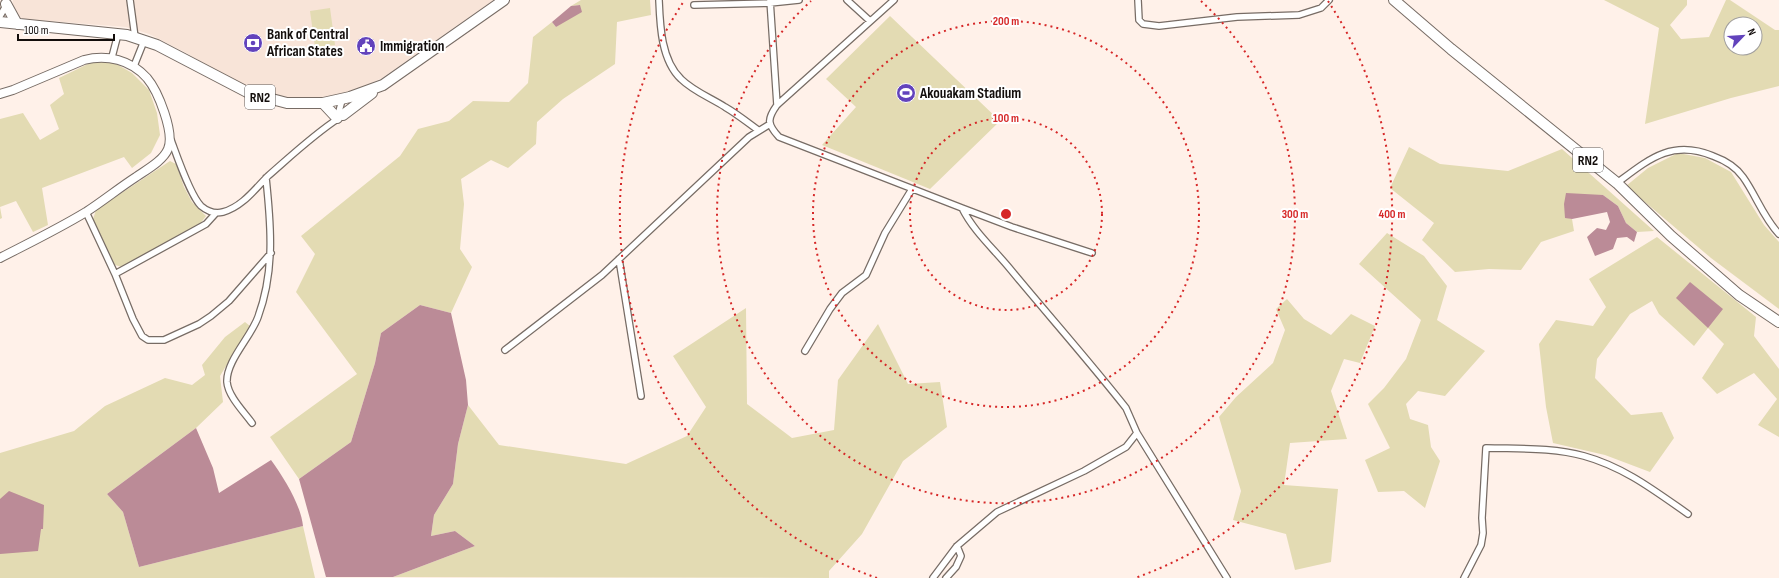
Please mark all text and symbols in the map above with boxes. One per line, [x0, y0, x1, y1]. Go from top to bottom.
text: 200 m [993, 14, 1019, 29]
scale bar [18, 16, 114, 42]
north arrow [1723, 16, 1763, 56]
text: 100 m [24, 23, 49, 38]
place label: Bank of Central African States [266, 25, 349, 61]
text: N [1744, 27, 1759, 38]
bank icon: Bank of Central African States [242, 32, 264, 54]
public building icon: Immigration [355, 35, 377, 57]
place label: Immigration [380, 37, 444, 56]
sports icon: Akouakam Stadium [895, 82, 917, 104]
place label: Akouakam Stadium [919, 84, 1021, 103]
road number: RN2 [245, 85, 275, 109]
text: 100 m [993, 111, 1019, 126]
road number: RN2 [1573, 148, 1603, 172]
centre of rings [999, 207, 1013, 221]
text: 300 m [1282, 207, 1308, 222]
text: 400 m [1379, 207, 1405, 222]

